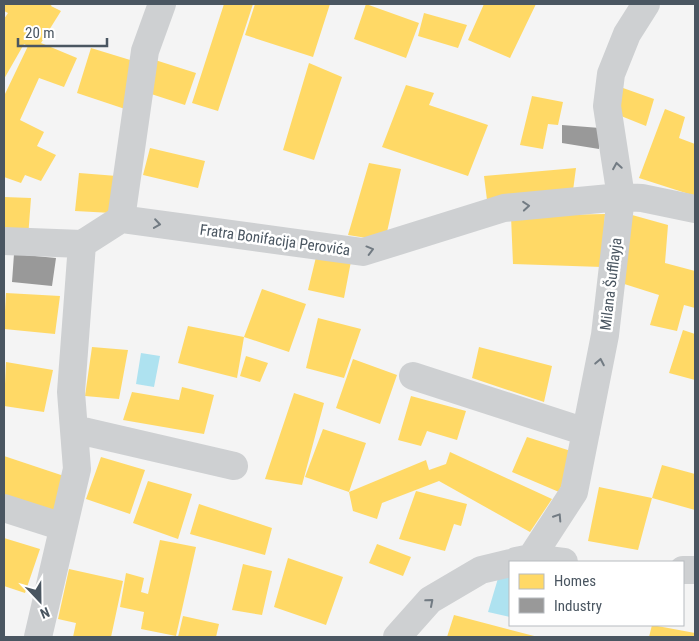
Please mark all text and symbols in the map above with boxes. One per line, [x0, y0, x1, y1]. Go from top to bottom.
scale bar [18, 15, 106, 47]
text: 20 m [25, 24, 55, 42]
one-way arrow [613, 162, 623, 170]
one-way arrow [522, 201, 530, 212]
one-way arrow [154, 218, 162, 229]
street label: Fratra Bonifacija Perovića [199, 221, 351, 259]
street label: Milana Šufflayja [596, 237, 626, 331]
one-way arrow [366, 245, 374, 256]
one-way arrow [594, 357, 605, 366]
one-way arrow [551, 513, 561, 522]
legend [509, 561, 684, 626]
text: Homes [554, 572, 596, 590]
north arrow [15, 576, 65, 626]
text: Industry [554, 597, 602, 615]
one-way arrow [425, 598, 434, 607]
text: N [38, 604, 52, 622]

